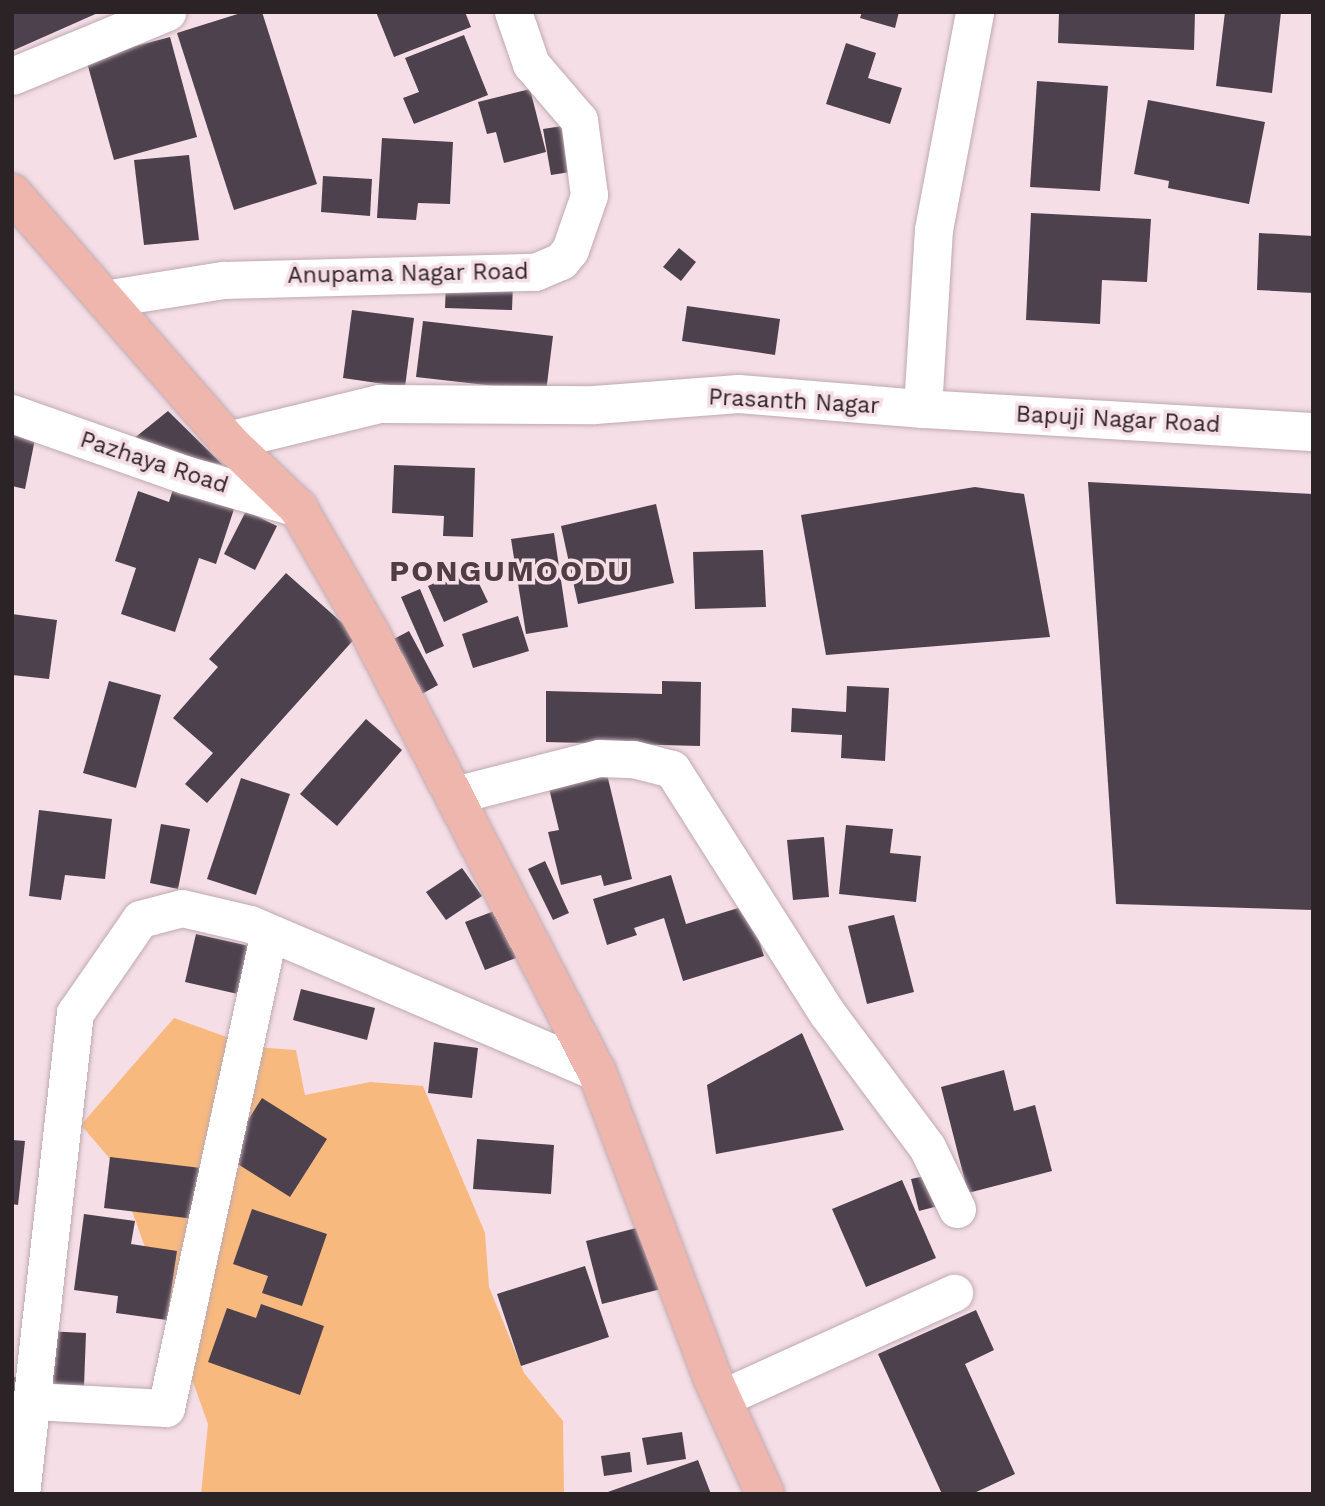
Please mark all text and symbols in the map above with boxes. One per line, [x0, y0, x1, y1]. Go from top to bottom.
street label: Anupama Nagar Road [287, 258, 529, 290]
street label: Prasanth Nagar [708, 384, 880, 420]
street label: Bapuji Nagar Road [1015, 401, 1221, 439]
street label: Pazhaya Road [76, 426, 232, 500]
district label: PONGUMOODU [390, 553, 630, 589]

